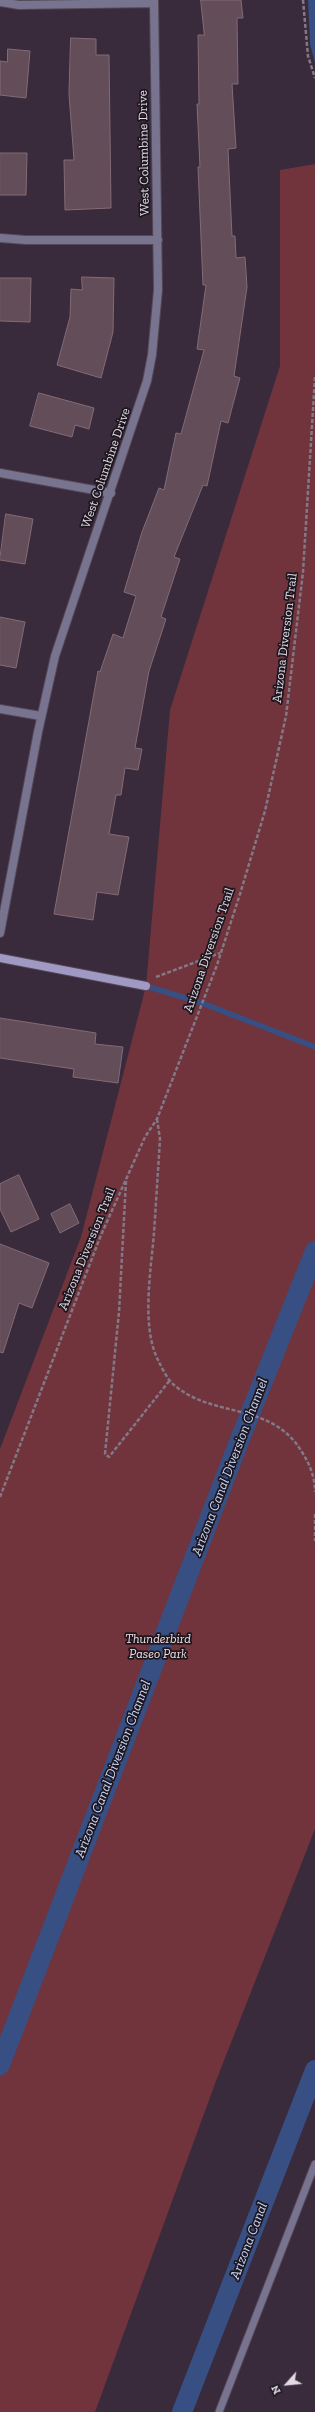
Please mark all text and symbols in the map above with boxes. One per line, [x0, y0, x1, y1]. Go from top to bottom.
street label: West Columbine Drive [135, 90, 153, 216]
street label: West Columbine Drive [78, 406, 134, 530]
street label: Arizona Diversion Trail [269, 572, 301, 704]
street label: Arizona Diversion Trail [180, 886, 238, 1014]
street label: Arizona Diversion Trail [55, 1186, 119, 1312]
water label: Arizona Canal Diversion Channel [188, 1376, 272, 1558]
park label: Thunderbird Paseo Park [125, 1631, 191, 1662]
water label: Arizona Canal Diversion Channel [71, 1678, 155, 1860]
water label: Arizona Canal [227, 2200, 271, 2282]
north arrow [267, 2364, 307, 2404]
text: N [268, 2383, 284, 2396]

